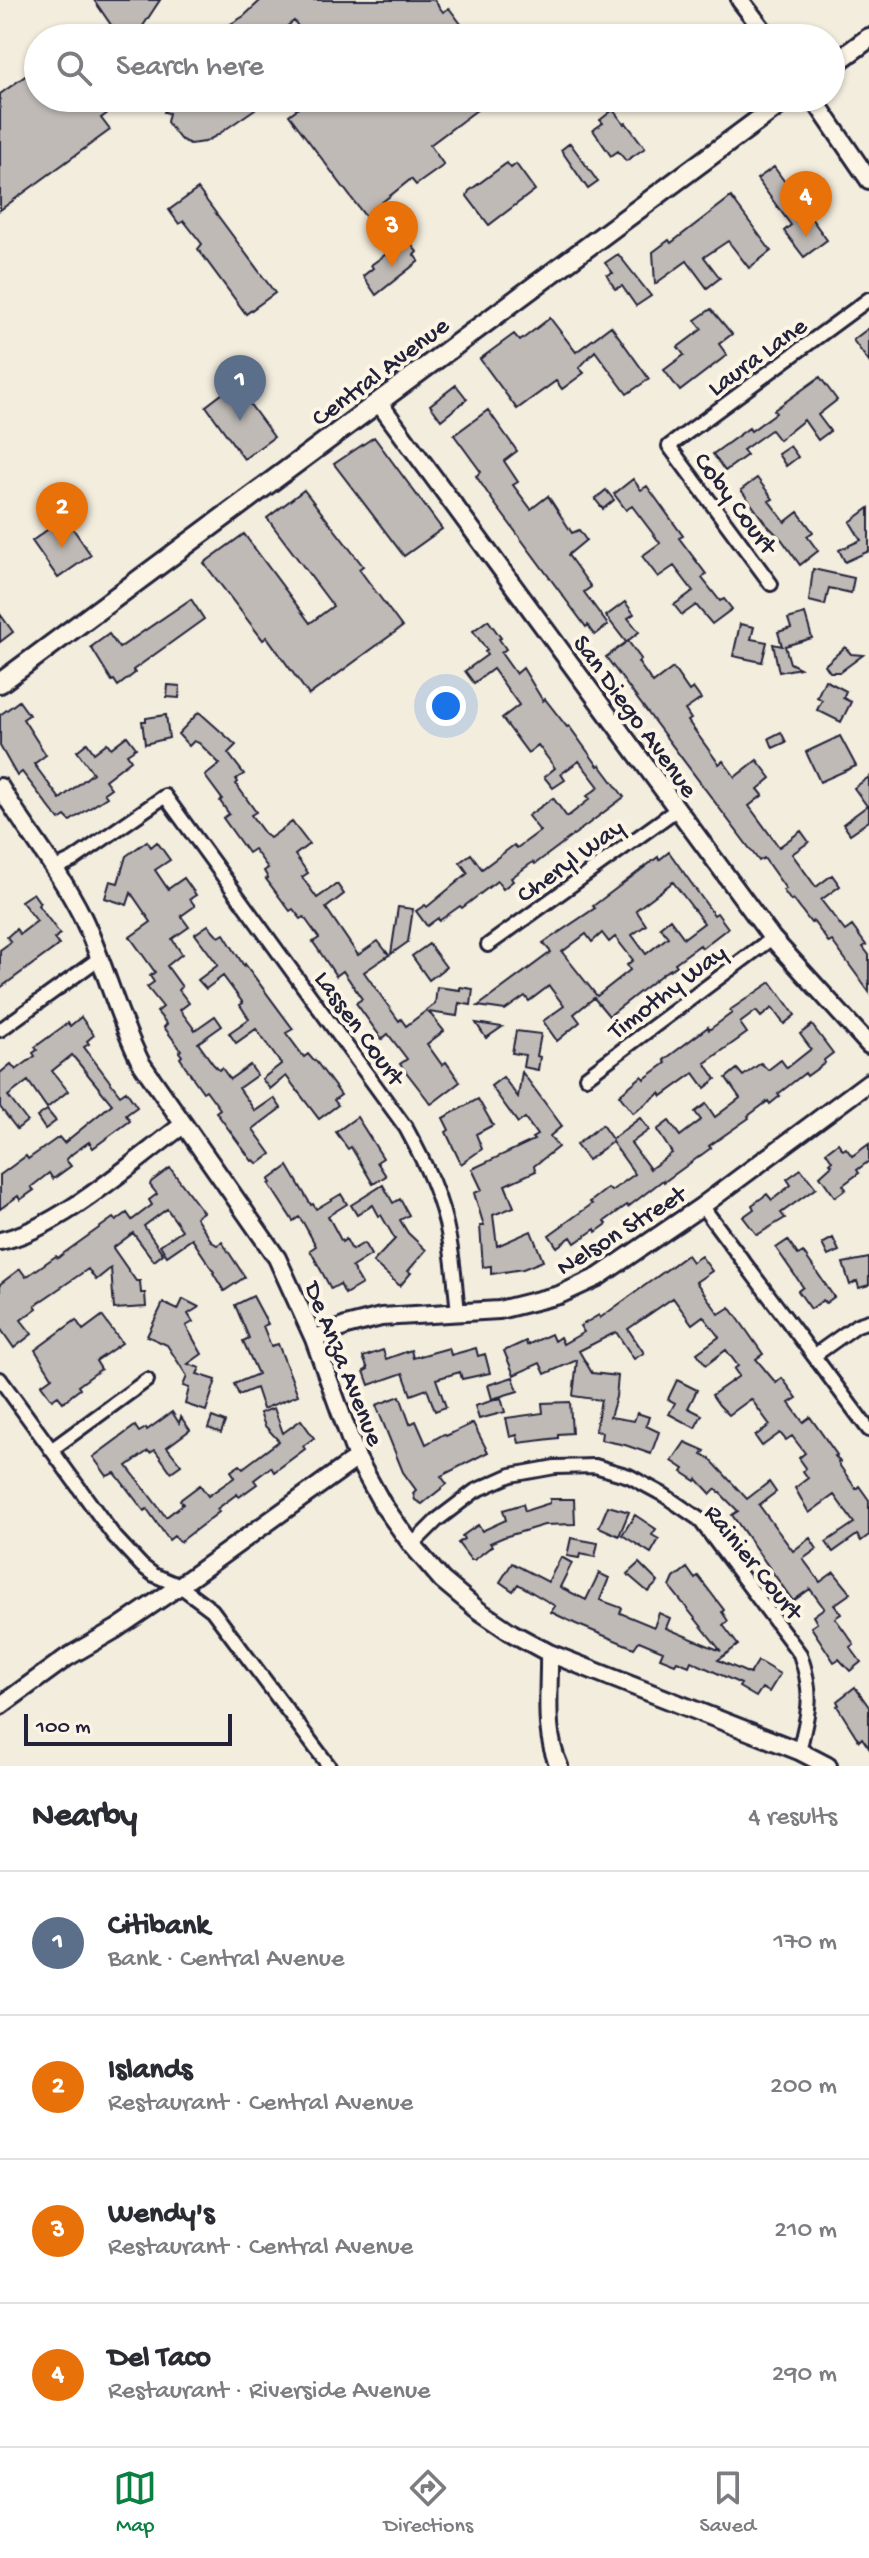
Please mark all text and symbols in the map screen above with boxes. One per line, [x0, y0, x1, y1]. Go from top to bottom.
search box [24, 24, 845, 112]
icon: search [52, 46, 96, 90]
text: Search here [116, 51, 264, 86]
pin: 4 [780, 171, 832, 237]
pin: 3 [366, 201, 418, 267]
street label: Central Avenue [307, 311, 457, 435]
street label: Laura Lane [703, 312, 815, 405]
pin: 1 [214, 355, 266, 421]
street label: Coby Court [685, 448, 783, 564]
pin: 2 [36, 482, 88, 548]
street label: San Diego Avenue [564, 630, 703, 806]
your location [426, 686, 466, 726]
street label: Cheryl Way [512, 813, 631, 912]
street label: Timothy Way [602, 939, 734, 1049]
street label: Lassen Court [305, 966, 411, 1095]
street label: Nelson Street [552, 1179, 695, 1285]
street label: De Anza Avenue [294, 1276, 389, 1452]
street label: Rainier Court [695, 1500, 809, 1630]
scale bar [24, 1710, 232, 1746]
text: 100 m [36, 1715, 91, 1741]
text: Nearby [32, 1798, 137, 1838]
text: 4 results [748, 1803, 837, 1834]
text: Citibank [108, 1910, 210, 1945]
text: 1 [53, 1928, 63, 1959]
text: 170 m [774, 1928, 837, 1959]
text: Bank · Central Avenue [108, 1945, 344, 1976]
text: Islands [108, 2054, 192, 2089]
text: 2 [52, 2072, 64, 2103]
text: 200 m [770, 2072, 837, 2103]
text: Restaurant · Central Avenue [108, 2089, 413, 2120]
text: Wendy's [108, 2198, 214, 2233]
text: 3 [51, 2216, 65, 2247]
text: 210 m [774, 2216, 837, 2247]
text: Restaurant · Central Avenue [108, 2233, 413, 2264]
text: Del Taco [108, 2342, 211, 2377]
text: 4 [52, 2360, 64, 2391]
text: 290 m [772, 2360, 837, 2391]
text: Restaurant · Riverside Avenue [108, 2377, 431, 2408]
tab: Map [113, 2466, 157, 2540]
tab: Directions [384, 2466, 473, 2540]
tab: Saved [699, 2466, 756, 2540]

